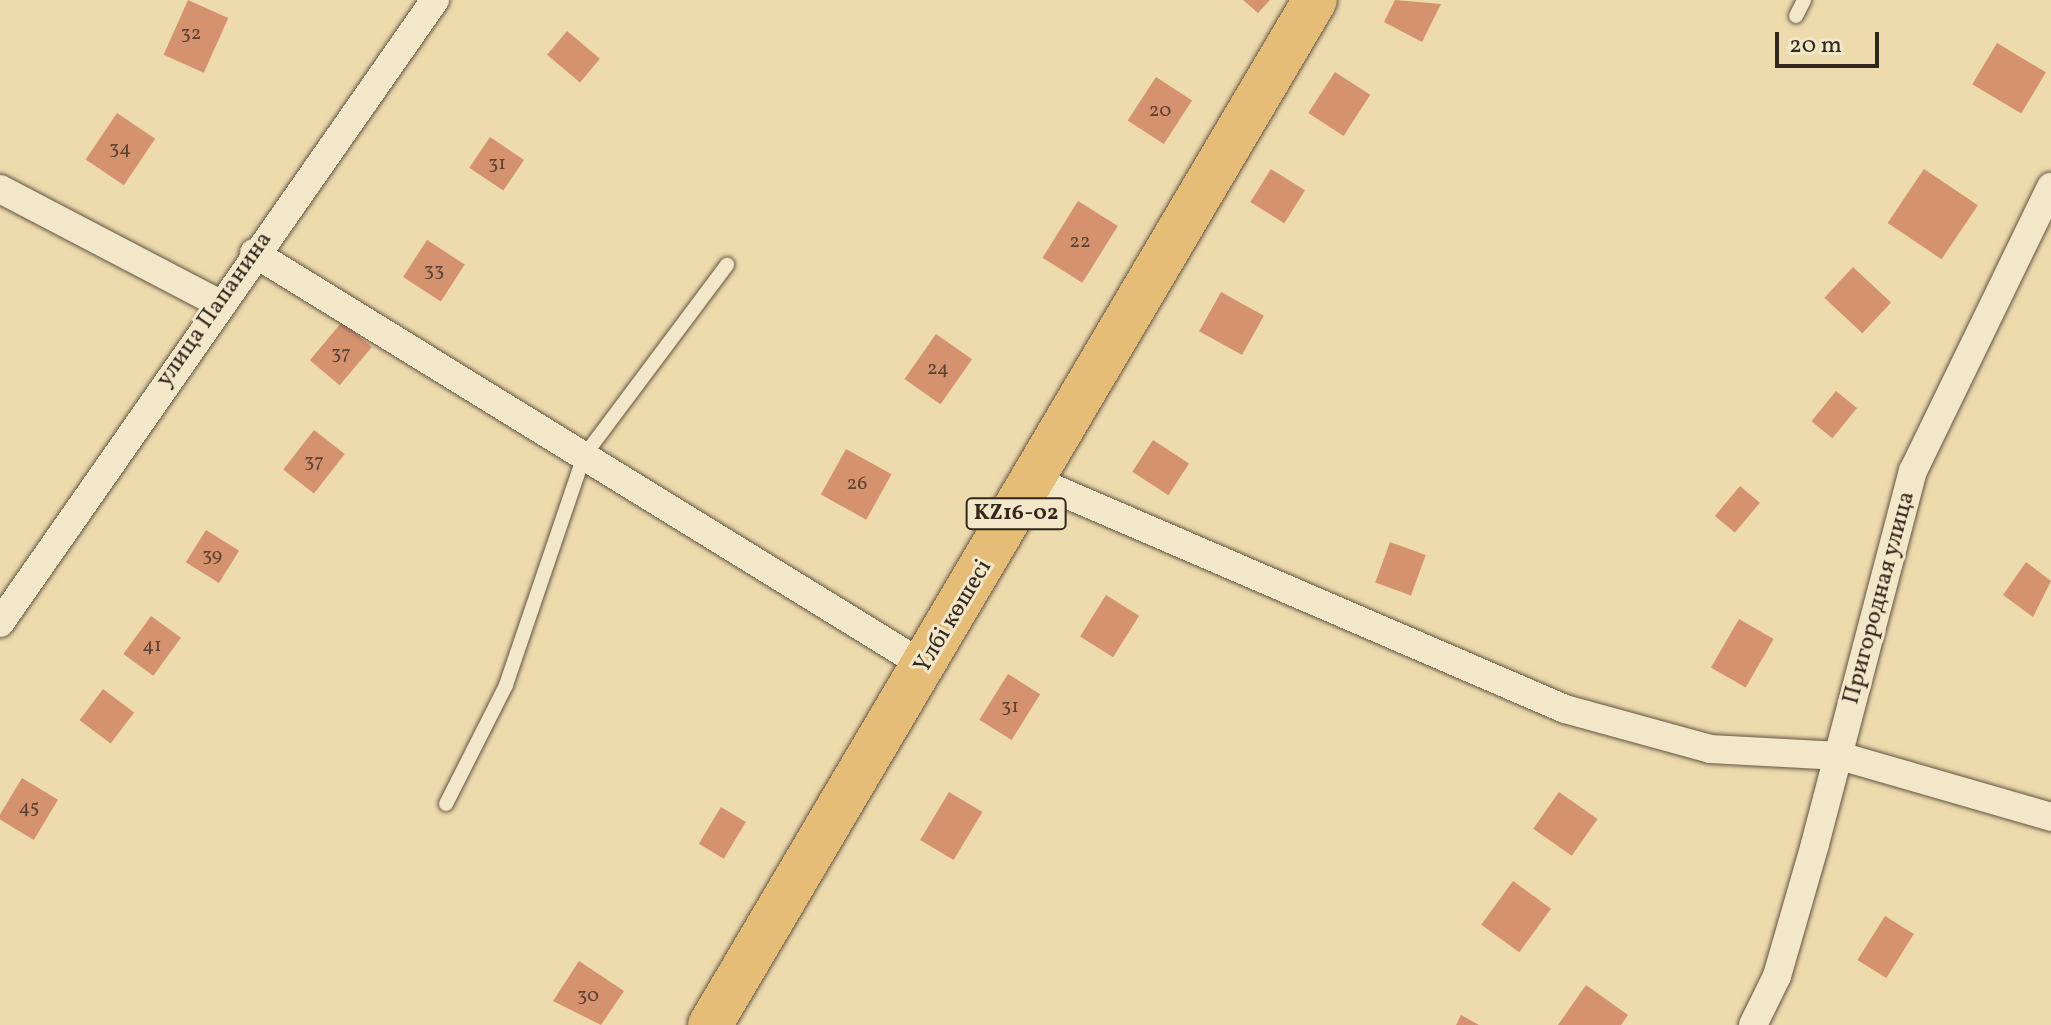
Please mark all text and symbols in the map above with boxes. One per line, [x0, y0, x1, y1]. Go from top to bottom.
scale bar [1779, 16, 1883, 66]
house number: 32 [181, 22, 201, 46]
text: 20 m [1789, 29, 1842, 63]
house number: 20 [1149, 99, 1171, 123]
house number: 34 [109, 137, 131, 161]
house number: 31 [488, 152, 506, 176]
street label: улица Папанина [151, 227, 279, 393]
house number: 22 [1069, 230, 1091, 254]
house number: 33 [424, 259, 444, 283]
house number: 37 [331, 342, 351, 366]
house number: 24 [927, 357, 949, 381]
house number: 37 [304, 450, 324, 474]
house number: 26 [847, 472, 867, 496]
street label: Пригородная улица [1838, 488, 1922, 708]
road number: KZ16-02 [964, 496, 1068, 532]
house number: 39 [202, 544, 222, 568]
street label: Үлбі көшесі [909, 555, 999, 679]
house number: 41 [142, 634, 162, 658]
house number: 31 [1001, 695, 1019, 719]
house number: 45 [19, 796, 39, 820]
house number: 30 [577, 984, 599, 1008]

